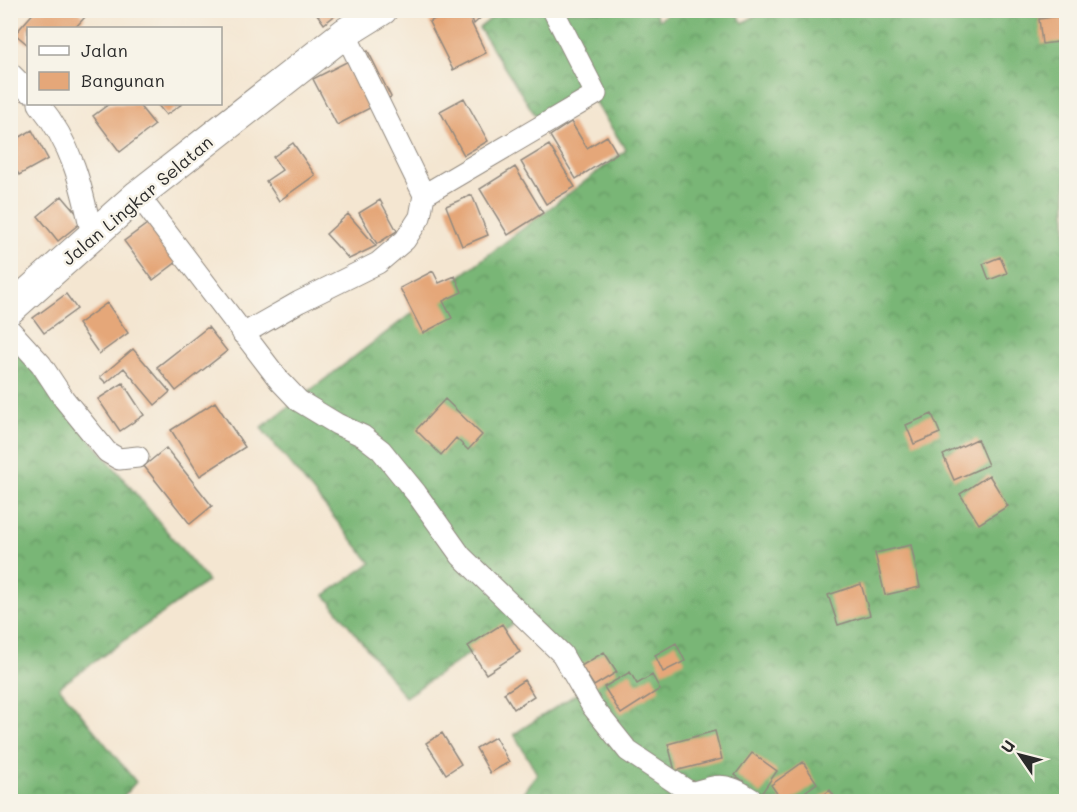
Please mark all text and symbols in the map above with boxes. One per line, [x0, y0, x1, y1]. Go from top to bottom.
legend [27, 27, 222, 105]
text: Jalan [81, 38, 128, 62]
text: Bangunan [81, 68, 165, 92]
street label: Jalan Lingkar Selatan [57, 130, 217, 270]
north arrow [990, 725, 1050, 785]
text: U [995, 735, 1019, 757]

